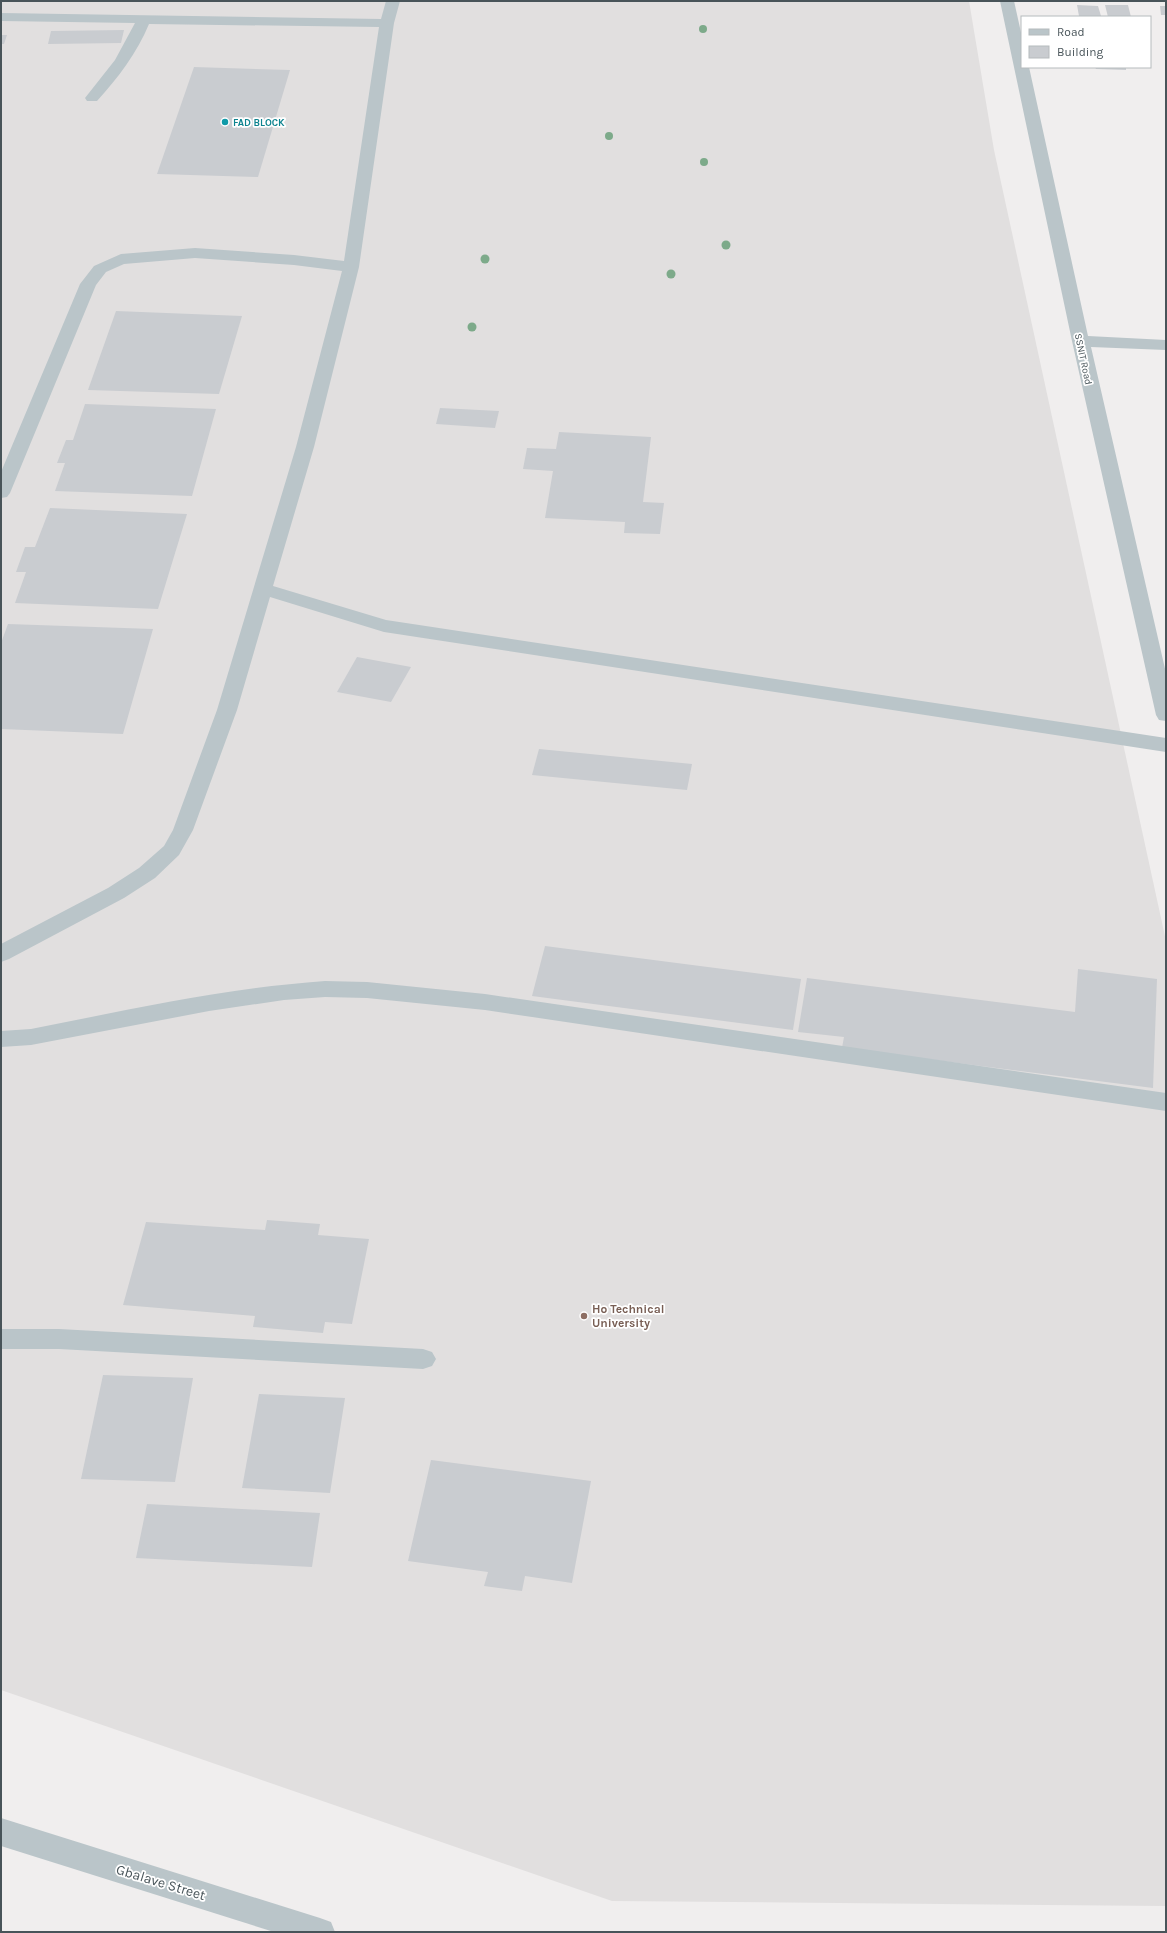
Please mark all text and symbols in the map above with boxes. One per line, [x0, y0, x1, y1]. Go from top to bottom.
legend [1021, 16, 1151, 68]
text: Road [1057, 25, 1085, 39]
text: Building [1057, 45, 1104, 59]
marker: FAD BLOCK [220, 117, 230, 127]
place label: FAD BLOCK [233, 117, 285, 129]
street label: SSNIT Road [1072, 332, 1094, 386]
place label: Ho Technical University [592, 1302, 664, 1330]
marker: Ho Technical University [579, 1311, 589, 1321]
street label: Gbalave Street [114, 1861, 208, 1904]

